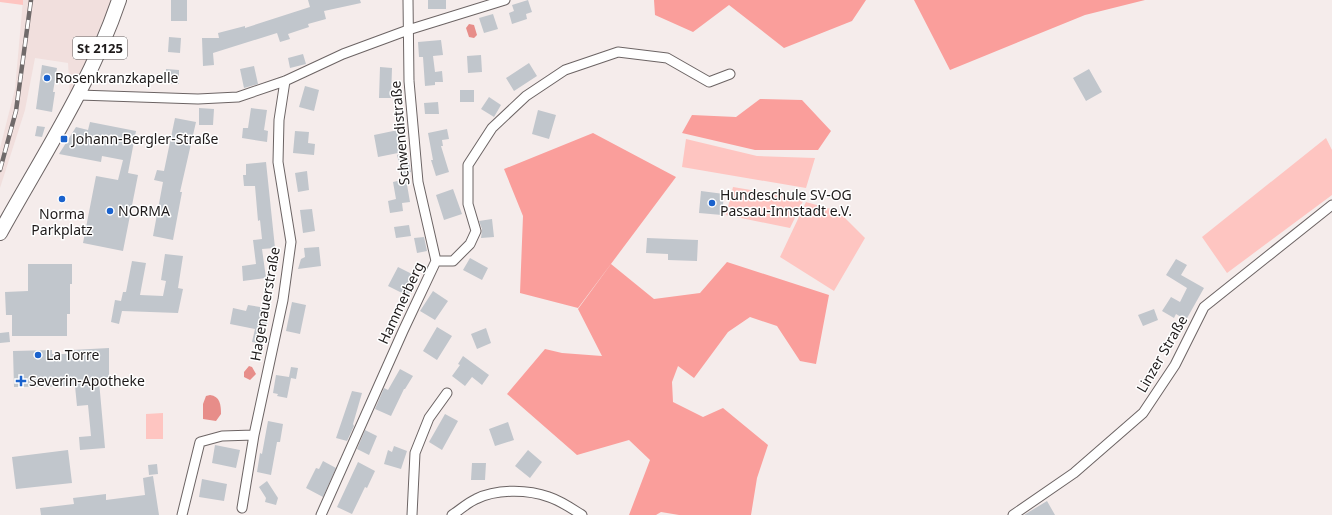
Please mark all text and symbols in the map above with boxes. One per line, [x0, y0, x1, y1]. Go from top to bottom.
road number: St 2125 [73, 37, 127, 59]
place label: Rosenkranzkapelle [55, 68, 179, 87]
marker: Rosenkranzkapelle [42, 73, 52, 83]
street label: Schwendistraße [385, 80, 414, 186]
place label: Johann-Bergler-Straße [70, 129, 219, 148]
marker: Johann-Bergler-Straße [59, 134, 69, 144]
place label: Hundeschule SV-OG Passau-Innstadt e.V. [720, 185, 852, 220]
marker: Norma Parkplatz [57, 194, 67, 204]
marker: Hundeschule SV-OG Passau-Innstadt e.V. [707, 198, 717, 208]
place label: NORMA [118, 201, 170, 220]
place label: Norma Parkplatz [31, 204, 93, 239]
marker: NORMA [105, 206, 115, 216]
street label: Hagenauerstraße [245, 245, 284, 362]
street label: Hammerberg [373, 259, 428, 347]
street label: Linzer Straße [1132, 312, 1191, 396]
place label: La Torre [46, 345, 99, 364]
marker: La Torre [33, 350, 43, 360]
place label: Severin-Apotheke [29, 371, 145, 390]
marker: Severin-Apotheke [16, 376, 26, 386]

